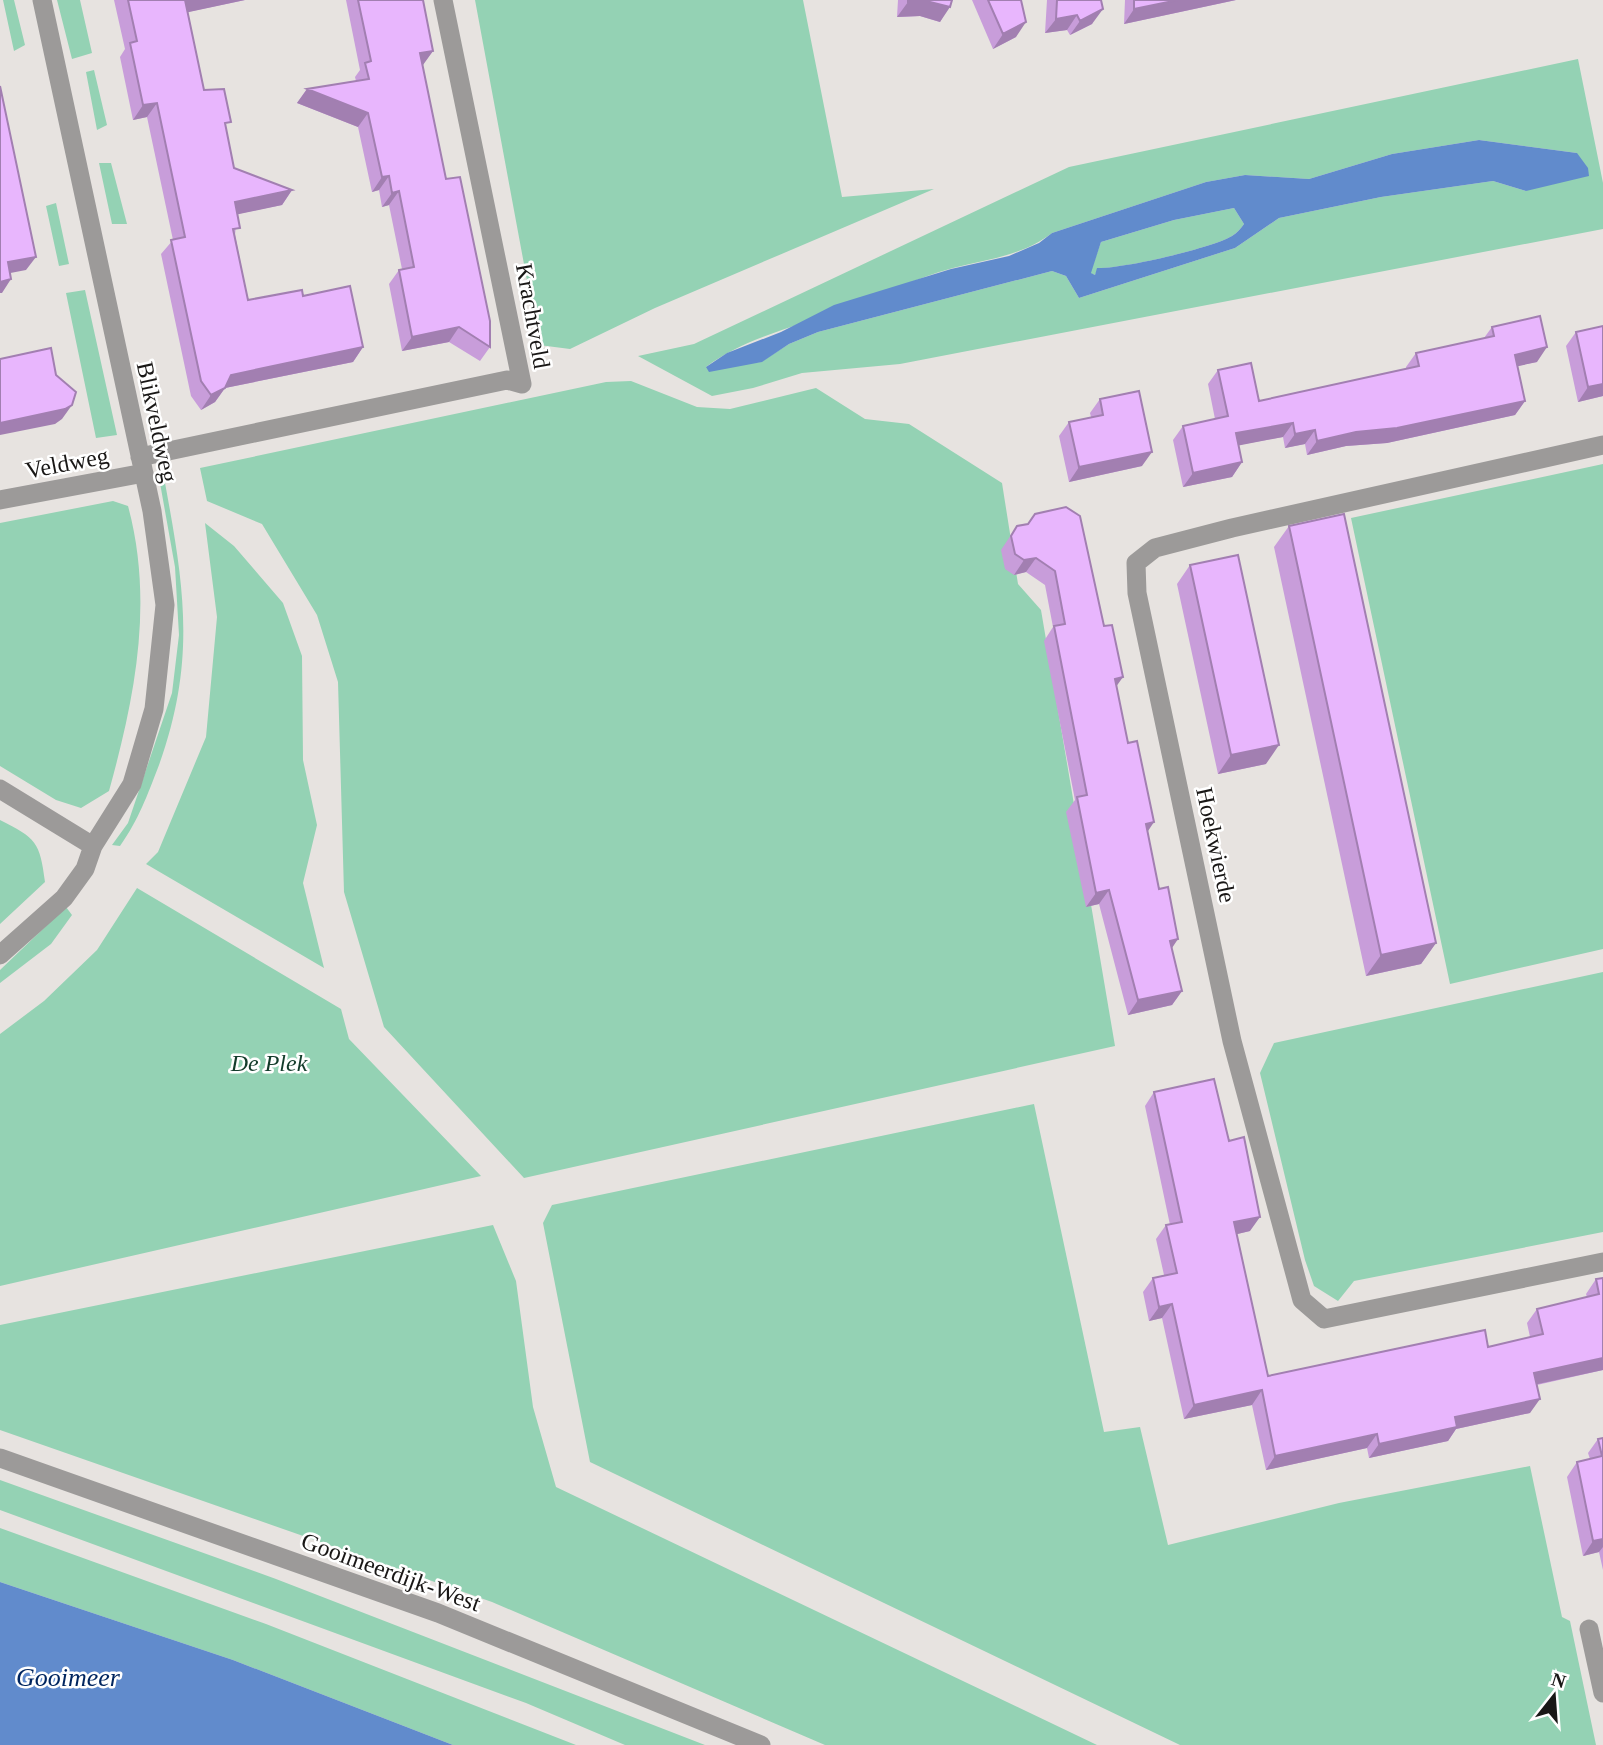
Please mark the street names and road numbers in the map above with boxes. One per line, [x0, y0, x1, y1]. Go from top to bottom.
street label: Krachtveld [511, 261, 555, 371]
street label: Blikveldweg [132, 359, 182, 485]
street label: Veldweg [23, 442, 111, 484]
street label: Hoekwierde [1191, 785, 1241, 905]
street label: Gooimeerdijk-West [298, 1528, 484, 1617]

